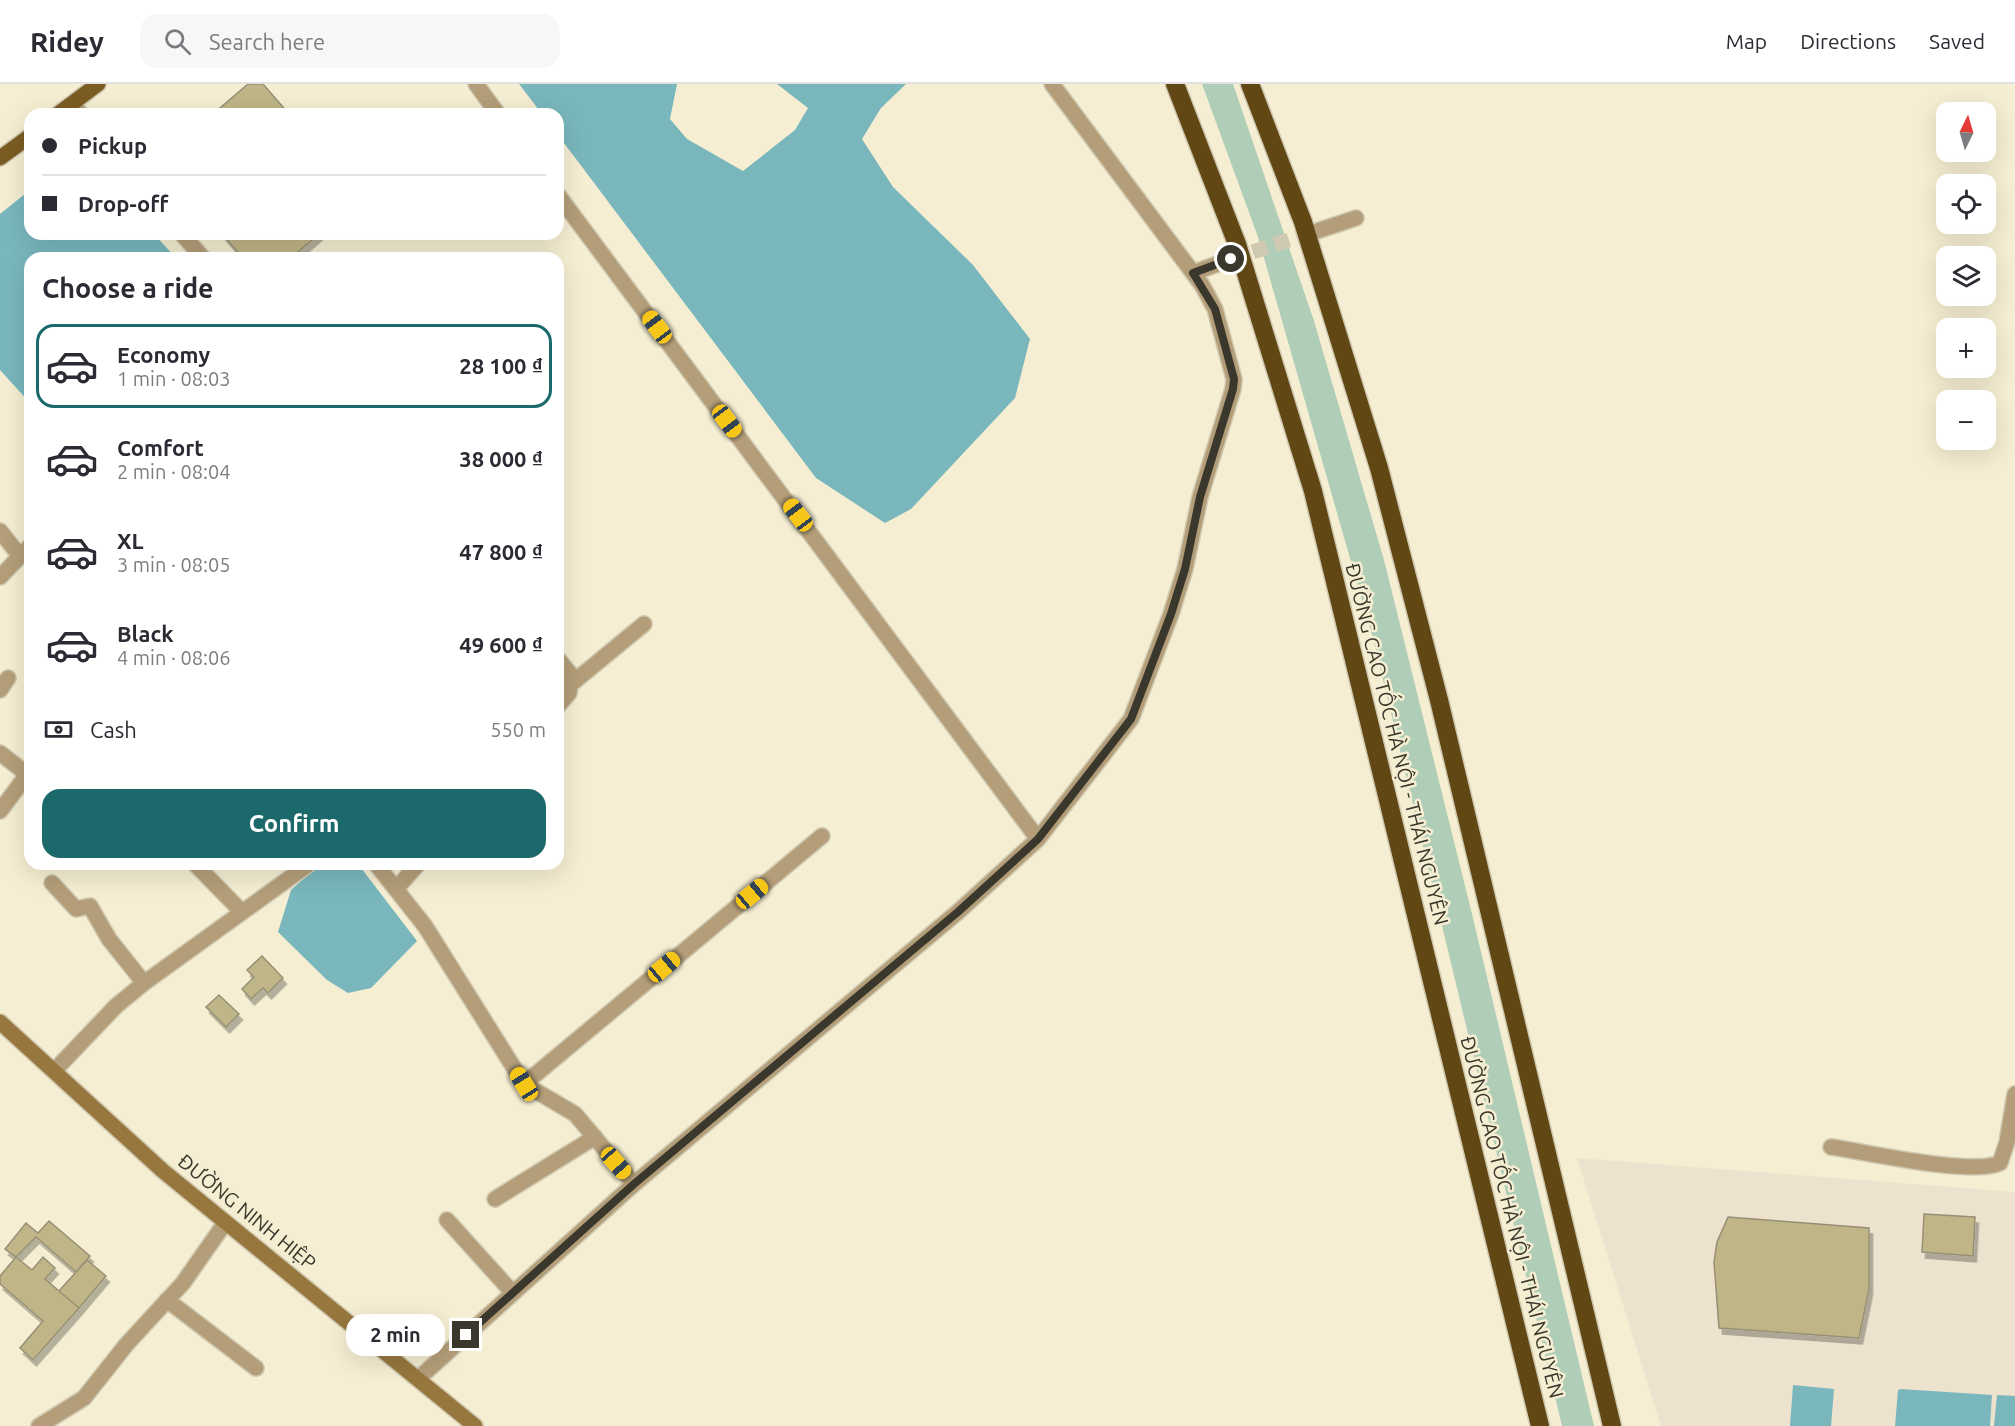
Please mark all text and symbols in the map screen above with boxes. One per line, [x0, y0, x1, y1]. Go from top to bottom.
search box [140, 14, 560, 68]
icon: search [161, 25, 194, 58]
text: Ridey [30, 26, 104, 57]
text: Search here [209, 29, 325, 54]
text: Map [1726, 29, 1767, 53]
text: Directions [1800, 29, 1896, 53]
text: Saved [1929, 29, 1985, 53]
north arrow [1936, 102, 1996, 162]
map controls [1936, 102, 1996, 450]
text: Pickup [78, 133, 147, 158]
button: locate [1936, 174, 1996, 234]
text: Drop-off [78, 191, 168, 216]
route start [1217, 245, 1244, 272]
button: layers [1936, 246, 1996, 306]
text: Choose a ride [42, 273, 214, 303]
car [639, 307, 675, 347]
button: + [1936, 318, 1996, 378]
icon: car [45, 339, 99, 393]
text: Economy [117, 342, 210, 367]
text: 28 100 ₫ [459, 353, 543, 378]
text: 1 min · 08:03 [117, 367, 231, 390]
button: − [1936, 390, 1996, 450]
car [709, 401, 745, 441]
icon: car [45, 432, 99, 486]
text: Comfort [117, 435, 204, 460]
text: 38 000 ₫ [459, 446, 543, 471]
text: 2 min · 08:04 [117, 460, 231, 483]
car [780, 495, 816, 535]
icon: car [45, 525, 99, 579]
text: XL [117, 528, 144, 553]
text: 47 800 ₫ [459, 539, 543, 564]
text: 3 min · 08:05 [117, 553, 231, 576]
street label: ĐƯỜNG CAO TỐC HÀ NỘI - THÁI NGUYÊN [1341, 559, 1460, 927]
icon: car [45, 618, 99, 672]
text: Black [117, 621, 174, 646]
text: 49 600 ₫ [459, 632, 543, 657]
text: 4 min · 08:06 [117, 646, 231, 669]
icon: cash [42, 713, 75, 746]
text: Cash [90, 717, 137, 742]
text: 550 m [490, 718, 546, 741]
button: Confirm [42, 789, 546, 858]
car [732, 876, 772, 912]
car [644, 949, 684, 985]
street label: ĐƯỜNG CAO TỐC HÀ NỘI - THÁI NGUYÊN [1456, 1032, 1575, 1400]
car [507, 1064, 541, 1104]
car [597, 1144, 635, 1182]
street label: ĐƯỜNG NINH HIỆP [174, 1148, 322, 1274]
callout: 2 min [346, 1314, 445, 1356]
route end [452, 1321, 479, 1348]
text: 2 min [370, 1323, 421, 1346]

